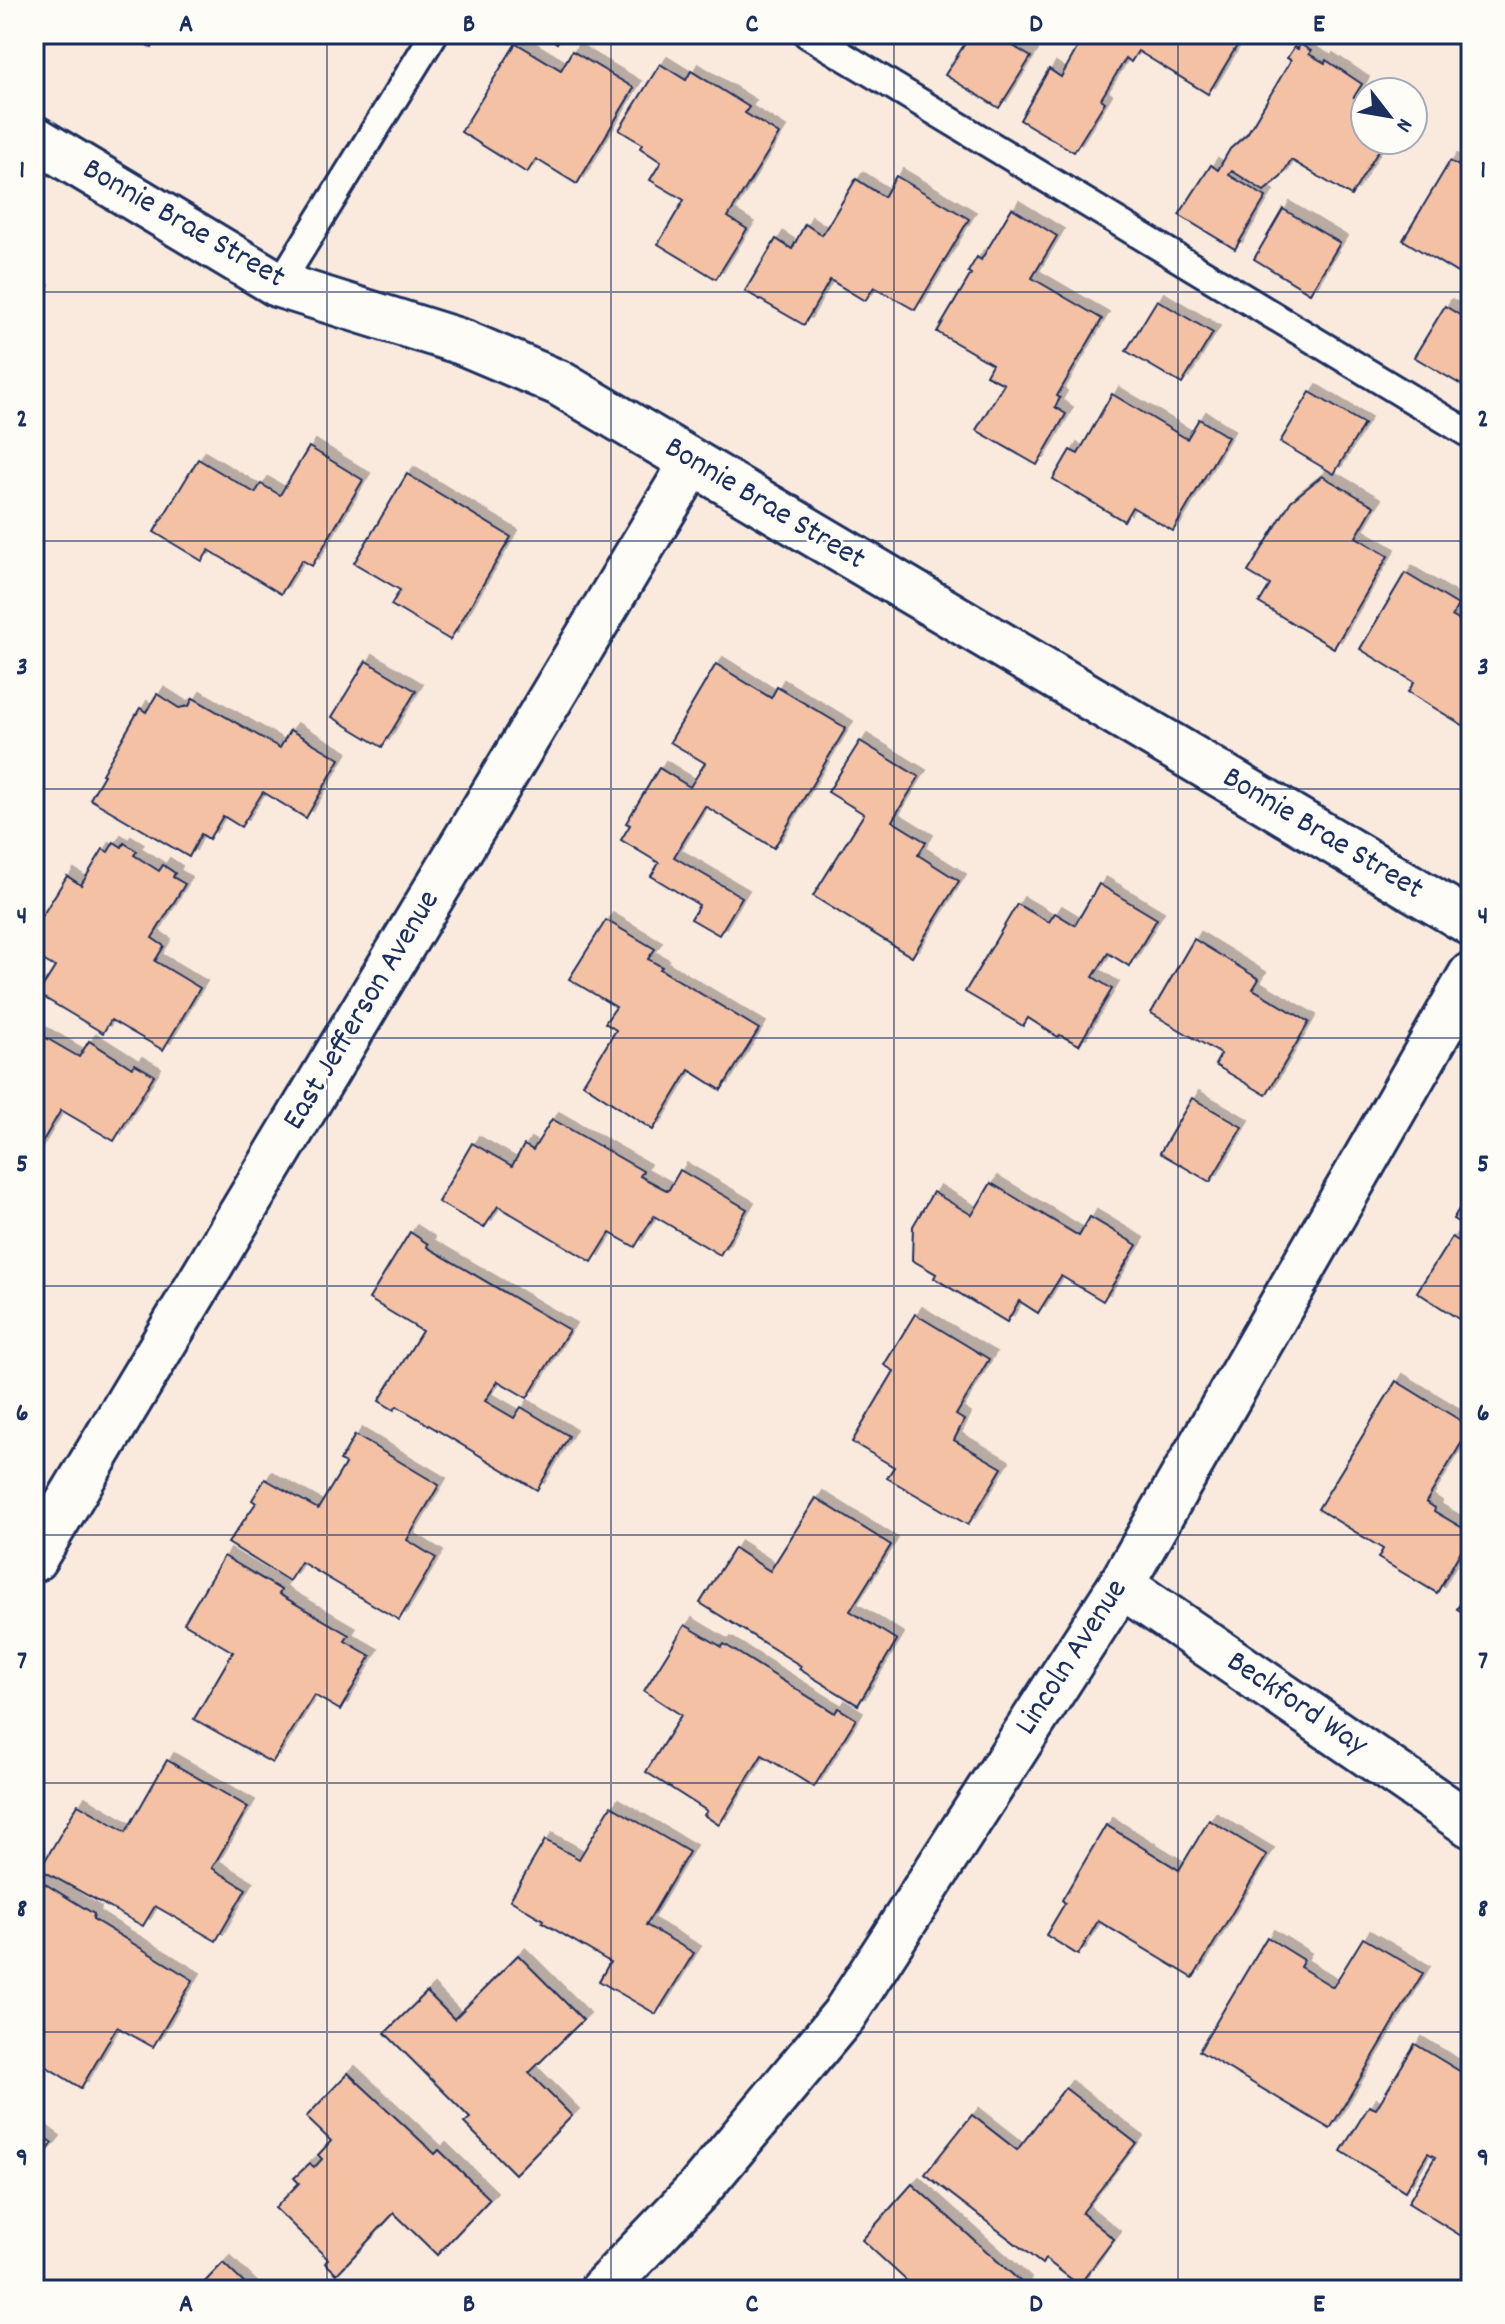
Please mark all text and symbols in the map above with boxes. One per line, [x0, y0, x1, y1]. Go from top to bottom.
text: A [179, 7, 193, 44]
text: B [463, 7, 475, 44]
text: C [746, 7, 759, 44]
text: D [1029, 7, 1043, 44]
text: E [1313, 7, 1325, 44]
north arrow [1349, 76, 1429, 156]
text: N [1387, 112, 1419, 137]
street label: Bonnie Brae Street [73, 148, 293, 302]
text: 1 [19, 153, 25, 190]
text: 1 [1480, 153, 1486, 190]
text: 2 [16, 402, 28, 439]
text: 2 [1477, 402, 1489, 439]
street label: Bonnie Brae Street [655, 427, 873, 583]
text: 3 [16, 650, 28, 687]
text: 3 [1477, 650, 1489, 687]
street label: Bonnie Brae Street [1213, 757, 1431, 913]
street label: East Jefferson Avenue [273, 882, 453, 1140]
text: 4 [17, 899, 27, 936]
text: 4 [1478, 899, 1488, 936]
text: 5 [16, 1147, 28, 1184]
text: 5 [1477, 1147, 1489, 1184]
text: 6 [16, 1396, 28, 1433]
text: 6 [1477, 1396, 1489, 1433]
street label: Lincoln Avenue [1005, 1571, 1141, 1745]
street label: Beckford Way [1216, 1641, 1377, 1770]
text: 7 [17, 1644, 27, 1681]
text: 7 [1478, 1644, 1488, 1681]
text: 8 [17, 1892, 27, 1929]
text: 8 [1478, 1892, 1488, 1929]
text: 9 [16, 2141, 28, 2178]
text: 9 [1477, 2141, 1489, 2178]
text: A [179, 2287, 193, 2324]
text: B [463, 2287, 475, 2324]
text: C [746, 2287, 759, 2324]
text: D [1029, 2287, 1043, 2324]
text: E [1313, 2287, 1325, 2324]

